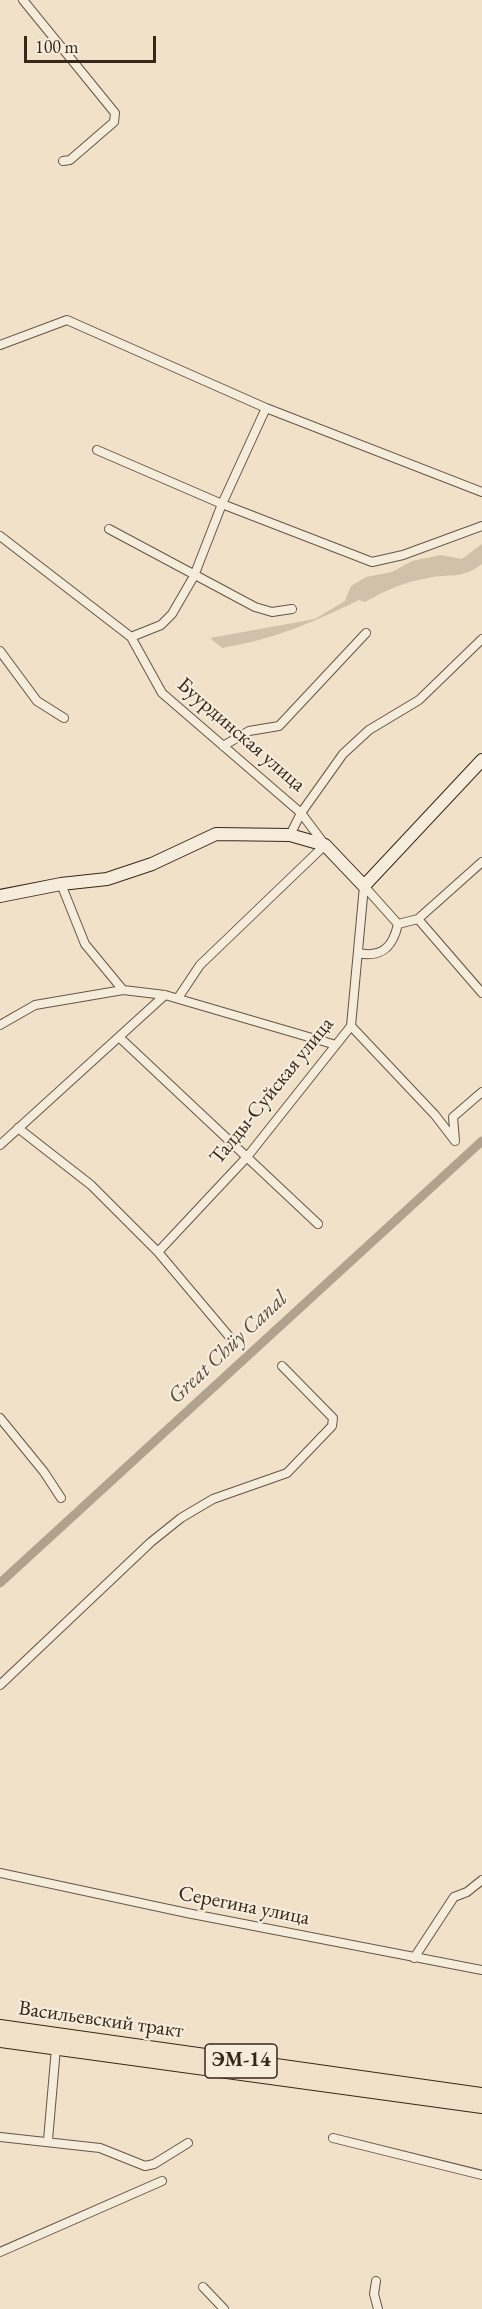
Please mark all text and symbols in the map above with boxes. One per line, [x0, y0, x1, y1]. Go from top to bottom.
scale bar [27, 24, 159, 62]
text: 100 m [35, 35, 79, 58]
street label: Буурдинская улица [172, 672, 310, 798]
street label: Талды-Суйская улица [205, 1012, 339, 1170]
water label: Great Chüy Canal [163, 1286, 293, 1410]
street label: Серегина улица [176, 1881, 312, 1931]
street label: Васильевский тракт [17, 1996, 185, 2044]
road number: ЭМ-14 [205, 2044, 277, 2078]

